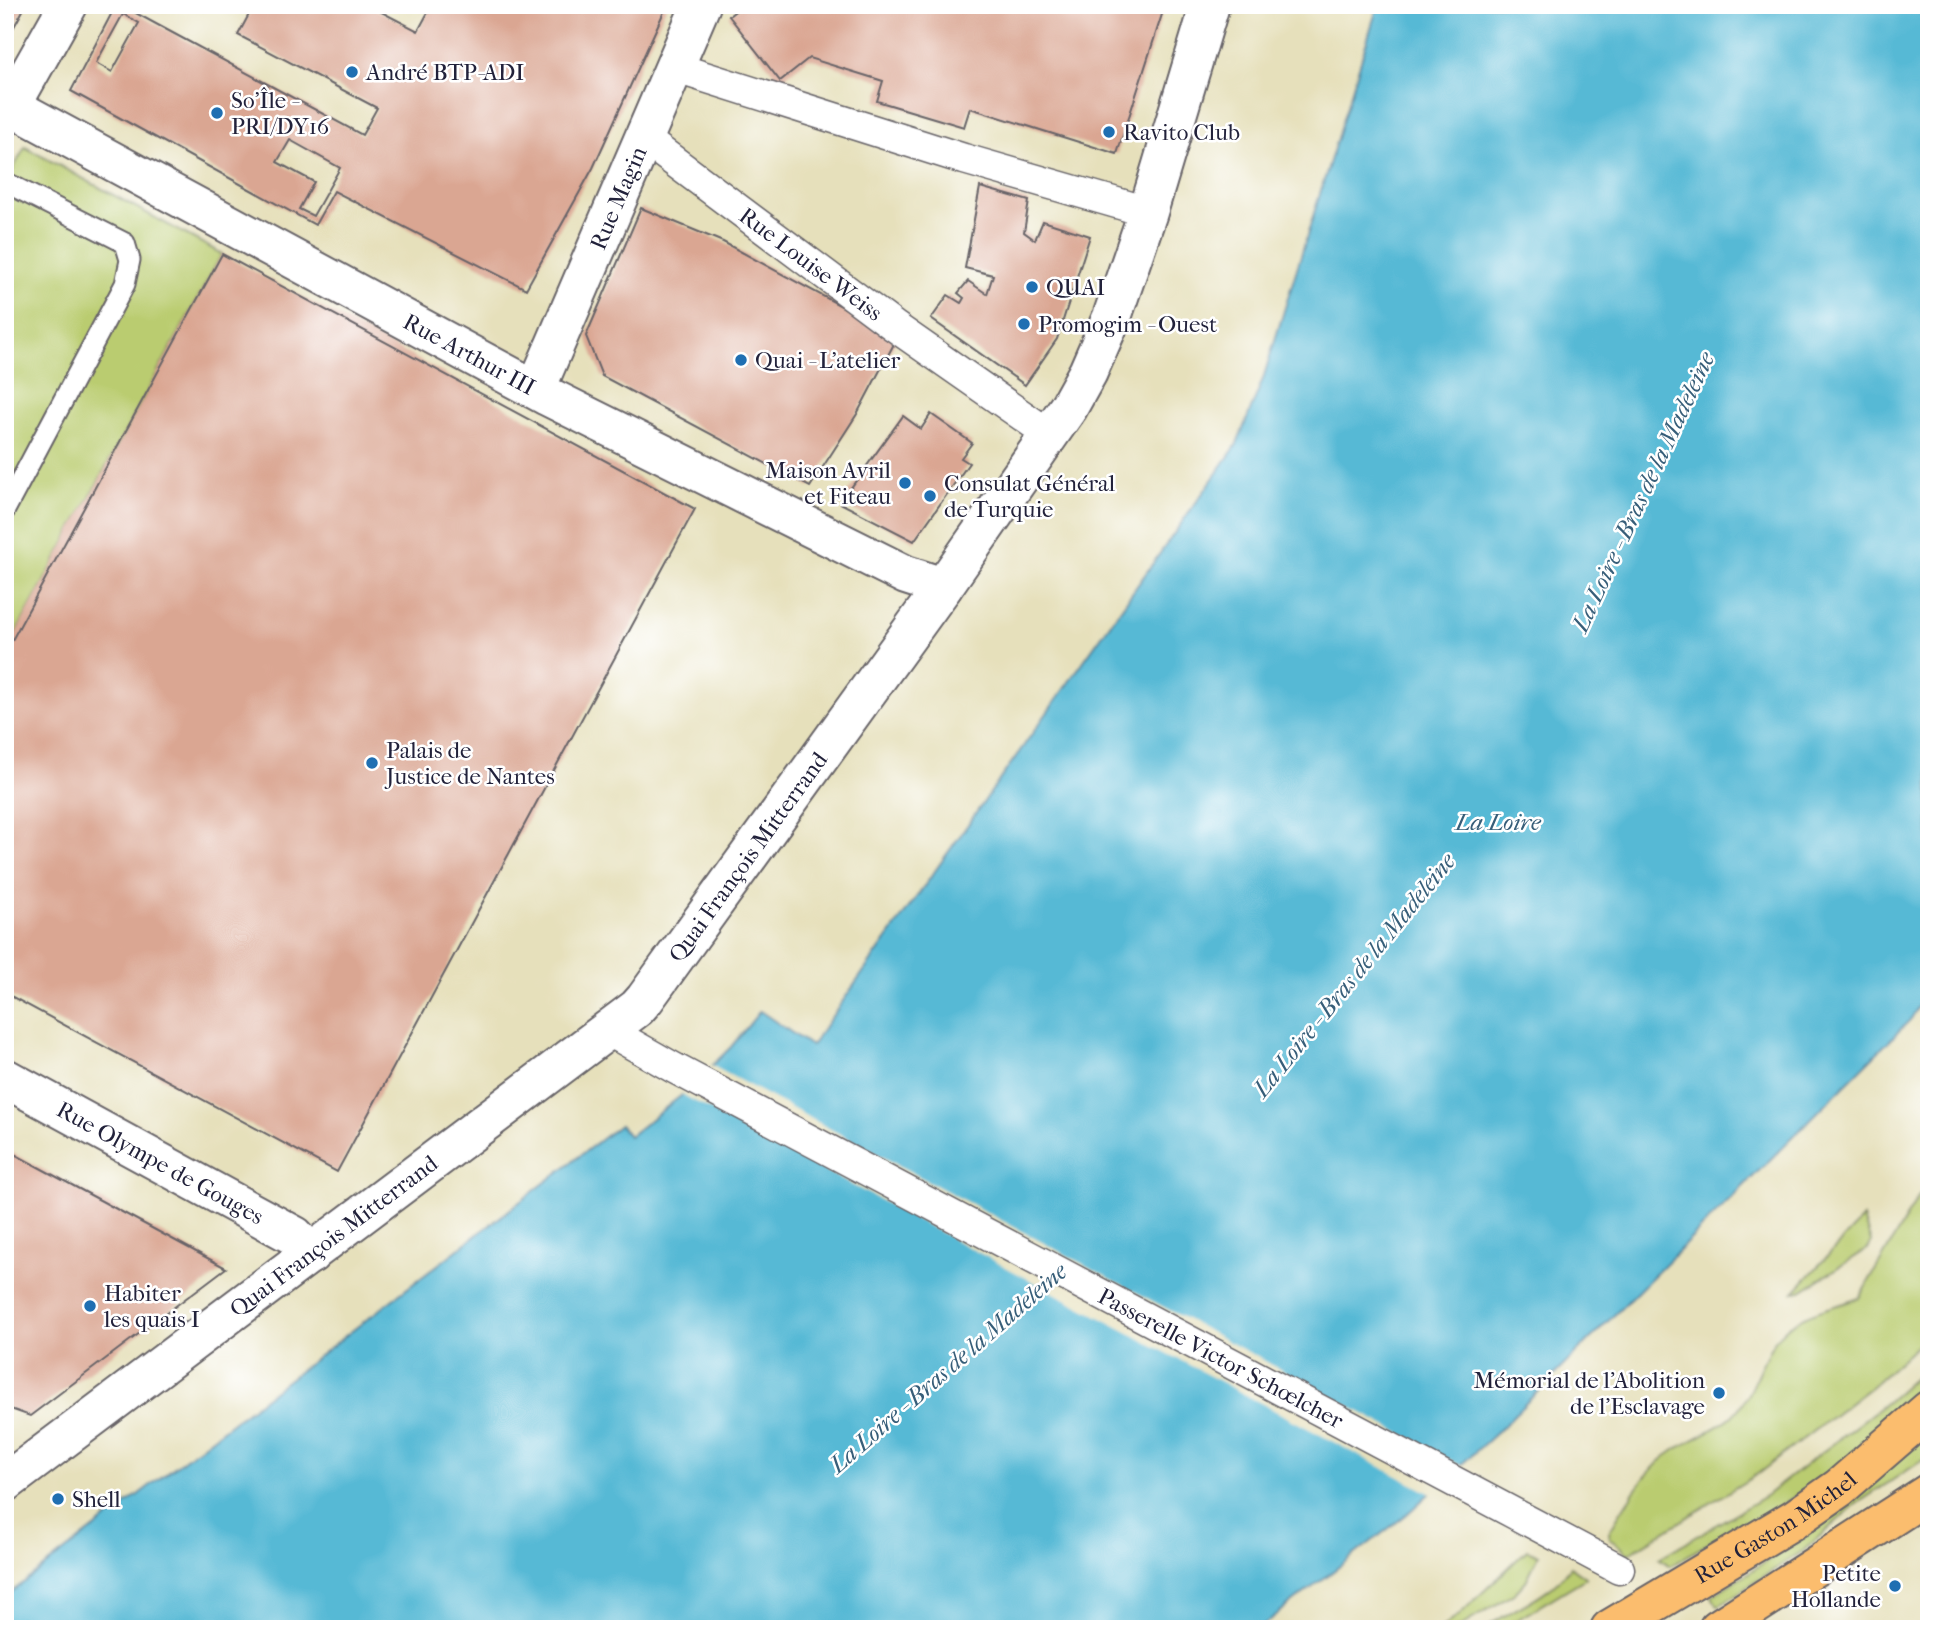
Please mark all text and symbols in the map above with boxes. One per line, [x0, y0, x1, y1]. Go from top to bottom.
place label: André BTP-ADI [365, 59, 524, 86]
marker: André BTP-ADI [344, 64, 360, 80]
place label: So'Île - PRI/DY16 [231, 87, 330, 140]
marker: So'Île - PRI/DY16 [209, 105, 225, 121]
place label: Ravito Club [1123, 119, 1240, 146]
marker: Ravito Club [1101, 124, 1117, 140]
street label: Rue Magin [584, 142, 653, 254]
street label: Rue Louise Weiss [734, 202, 888, 327]
place label: QUAI [1046, 274, 1105, 301]
marker: QUAI [1024, 279, 1040, 295]
street label: Rue Arthur III [399, 308, 540, 401]
place label: Promogim - Ouest [1038, 311, 1217, 338]
marker: Promogim - Ouest [1016, 316, 1032, 332]
water label: La Loire - Bras de la Madeleine [1565, 346, 1721, 638]
place label: Quai - L'atelier [755, 347, 901, 374]
marker: Quai - L'atelier [733, 352, 749, 368]
place label: Maison Avril et Fiteau [765, 457, 892, 510]
place label: Consulat Général de Turquie [944, 470, 1116, 523]
marker: Maison Avril et Fiteau [897, 475, 913, 491]
marker: Consulat Général de Turquie [922, 488, 938, 504]
place label: Palais de Justice de Nantes [384, 737, 555, 790]
street label: Quai François Mitterrand [663, 747, 833, 967]
marker: Palais de Justice de Nantes [364, 755, 380, 771]
water label: La Loire [1453, 808, 1542, 836]
water label: La Loire - Bras de la Madeleine [1246, 846, 1462, 1104]
street label: Rue Olympe de Gouges [52, 1096, 268, 1230]
street label: Quai François Mitterrand [225, 1150, 443, 1323]
water label: La Loire - Bras de la Madeleine [822, 1256, 1073, 1480]
place label: Habiter les quais I [103, 1280, 200, 1333]
street label: Passerelle Victor Schœlcher [1093, 1282, 1348, 1434]
marker: Habiter les quais I [82, 1298, 98, 1314]
place label: Mémorial de l’Abolition de l’Esclavage [1474, 1367, 1706, 1420]
marker: Mémorial de l’Abolition de l’Esclavage [1711, 1385, 1727, 1401]
street label: Rue Gaston Michel [1690, 1466, 1863, 1590]
place label: Shell [72, 1486, 121, 1513]
marker: Shell [50, 1491, 66, 1507]
place label: Petite Hollande [1791, 1560, 1881, 1613]
marker: Petite Hollande [1887, 1578, 1903, 1594]

